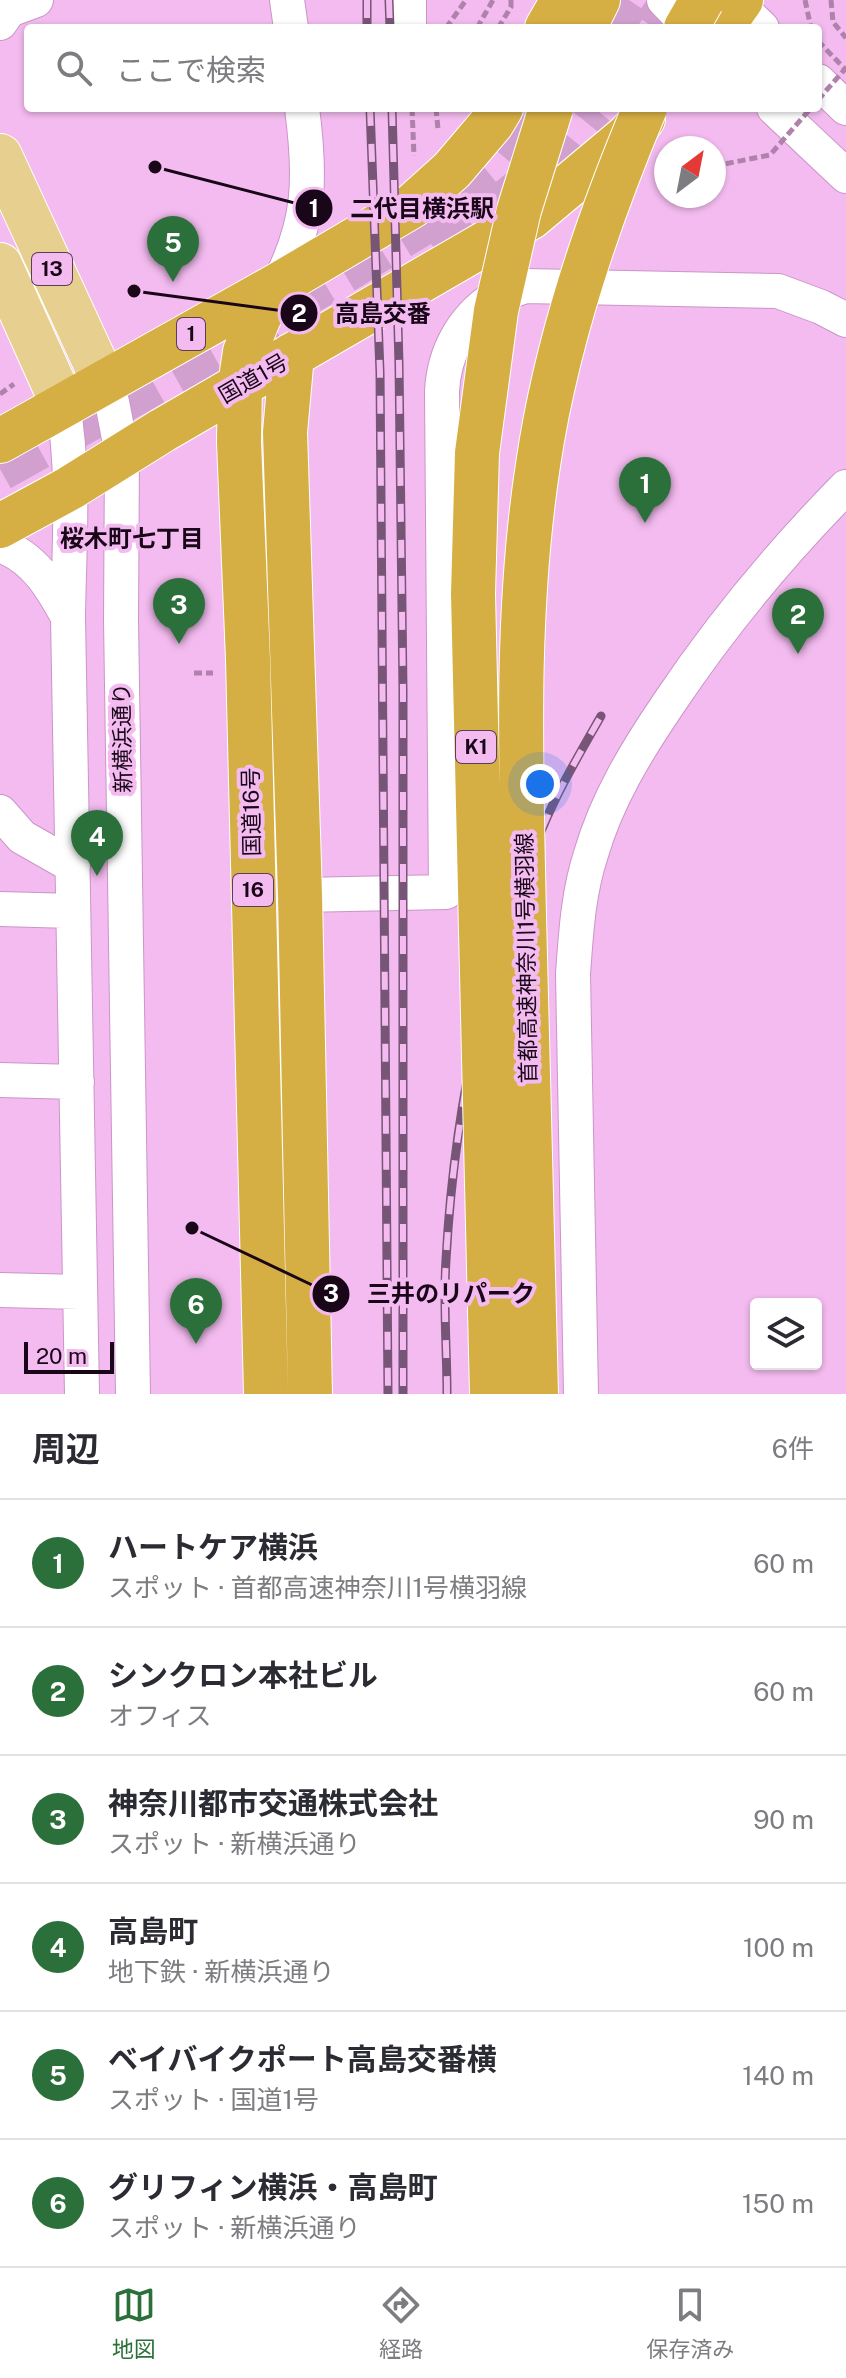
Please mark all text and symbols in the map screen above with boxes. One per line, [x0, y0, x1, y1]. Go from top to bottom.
search box [24, 24, 822, 112]
icon: search [52, 46, 96, 90]
text: ここで検索 [116, 52, 266, 88]
north arrow [654, 136, 726, 208]
callout: 二代目横浜駅 [294, 184, 510, 232]
text: 1 [309, 194, 319, 222]
text: 二代目横浜駅 [350, 194, 494, 222]
pin: 5 [147, 216, 199, 282]
road number: 13 [32, 253, 72, 285]
callout: 高島交番 [279, 289, 447, 337]
text: 2 [291, 299, 307, 327]
text: 高島交番 [335, 299, 431, 327]
road number: 1 [177, 318, 205, 350]
street label: 国道1号 [214, 348, 292, 408]
pin: 1 [619, 457, 671, 523]
district label: 桜木町七丁目 [60, 524, 204, 552]
pin: 3 [153, 578, 205, 644]
pin: 2 [772, 588, 824, 654]
street label: 新横浜通り [108, 683, 136, 793]
road number: K1 [456, 731, 496, 763]
your location [520, 764, 560, 804]
street label: 国道16号 [237, 767, 265, 857]
pin: 4 [71, 810, 123, 876]
street label: 首都高速神奈川1号横羽線 [511, 832, 541, 1084]
road number: 16 [233, 874, 273, 906]
callout: 三井のリパーク [311, 1270, 551, 1318]
pin: 6 [170, 1278, 222, 1344]
text: 3 [323, 1279, 339, 1307]
text: 三井のリパーク [367, 1279, 535, 1307]
map controls [750, 1298, 822, 1370]
button: layers [750, 1298, 822, 1370]
scale bar [24, 1338, 114, 1374]
text: 20 m [36, 1343, 87, 1369]
text: 周辺 [32, 1429, 100, 1469]
text: 6件 [772, 1433, 814, 1464]
text: ハートケア横浜 [108, 1529, 318, 1565]
text: 1 [52, 1548, 64, 1579]
text: 60 m [753, 1548, 814, 1579]
text: スポット · 首都高速神奈川1号横羽線 [108, 1572, 527, 1603]
text: シンクロン本社ビル [108, 1657, 378, 1693]
text: 2 [50, 1676, 66, 1707]
text: 60 m [753, 1676, 814, 1707]
text: オフィス [108, 1700, 211, 1731]
text: 神奈川都市交通株式会社 [108, 1785, 438, 1821]
text: 3 [49, 1804, 67, 1835]
text: 90 m [753, 1804, 814, 1835]
text: スポット · 新横浜通り [108, 1828, 360, 1859]
text: 高島町 [108, 1913, 198, 1949]
text: 4 [49, 1932, 67, 1963]
text: 100 m [743, 1932, 814, 1963]
text: 地下鉄 · 新横浜通り [108, 1956, 334, 1987]
text: ベイバイクポート高島交番横 [108, 2041, 497, 2077]
text: 5 [49, 2060, 67, 2091]
text: 140 m [742, 2060, 814, 2091]
text: スポット · 国道1号 [108, 2084, 319, 2115]
text: グリフィン横浜・高島町 [108, 2169, 437, 2205]
text: 6 [49, 2188, 67, 2219]
text: 150 m [742, 2188, 814, 2219]
text: スポット · 新横浜通り [108, 2212, 360, 2243]
tab: 地図 [112, 2283, 156, 2363]
tab: 経路 [379, 2283, 423, 2363]
tab: 保存済み [646, 2283, 734, 2363]

